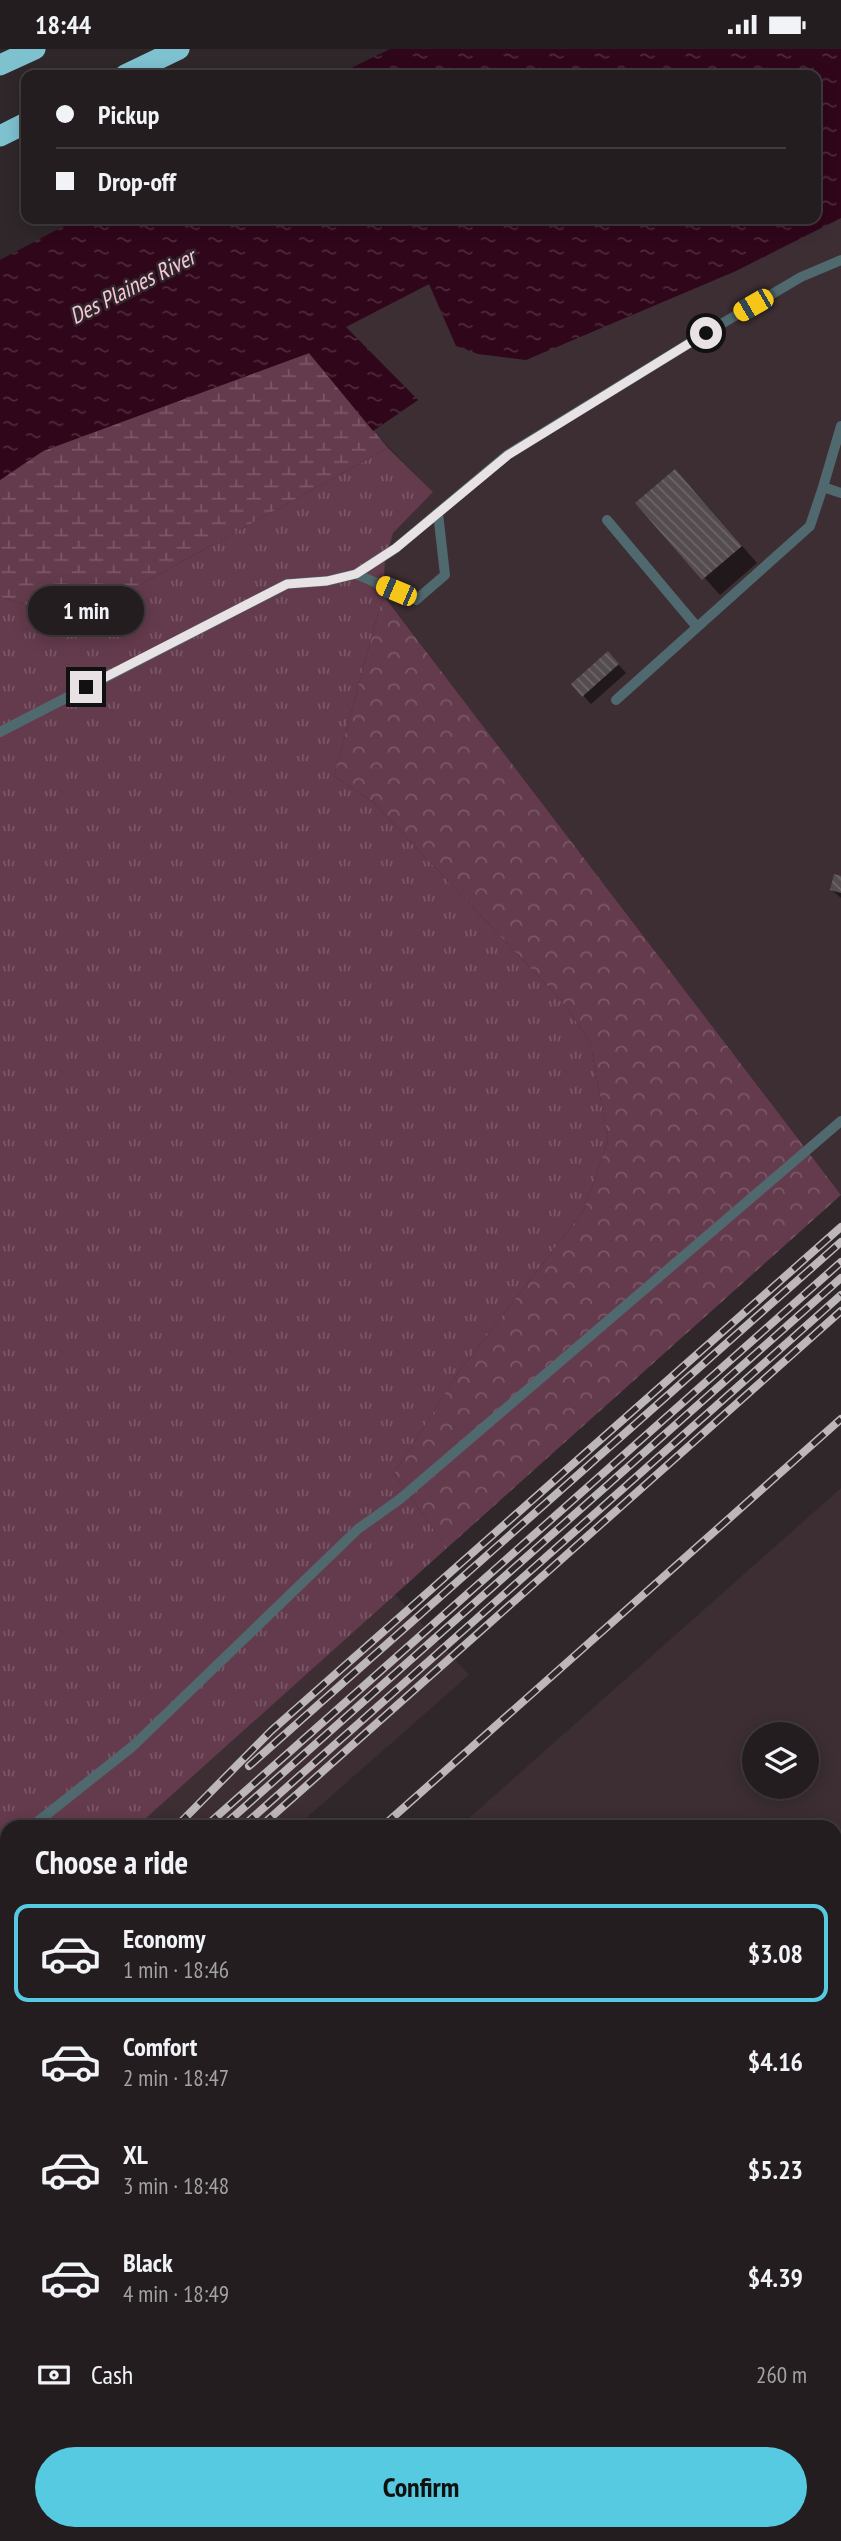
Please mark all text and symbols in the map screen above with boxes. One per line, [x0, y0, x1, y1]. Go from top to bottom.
text: 18:44 [35, 8, 91, 41]
text: Pickup [98, 98, 159, 131]
text: Drop-off [98, 165, 176, 198]
water label: Des Plaines River [64, 240, 203, 330]
car [730, 285, 777, 325]
route start [690, 317, 722, 349]
car [373, 573, 420, 609]
callout: 1 min [28, 585, 144, 635]
text: 1 min [63, 596, 109, 625]
route end [70, 671, 102, 703]
map controls [742, 1722, 819, 1799]
button: layers [742, 1722, 819, 1799]
text: Choose a ride [35, 1841, 188, 1883]
icon: car [39, 1922, 102, 1985]
text: Economy [123, 1922, 205, 1955]
text: $3.08 [748, 1937, 803, 1970]
text: 1 min · 18:46 [123, 1955, 229, 1984]
icon: car [39, 2030, 102, 2093]
text: Comfort [123, 2030, 197, 2063]
text: $4.16 [748, 2045, 803, 2078]
text: 2 min · 18:47 [123, 2063, 229, 2092]
icon: car [39, 2138, 102, 2201]
text: XL [123, 2138, 148, 2171]
text: $5.23 [748, 2153, 803, 2186]
text: 3 min · 18:48 [123, 2171, 229, 2200]
icon: car [39, 2246, 102, 2309]
text: Black [123, 2246, 173, 2279]
text: $4.39 [748, 2261, 803, 2294]
text: 4 min · 18:49 [123, 2279, 229, 2308]
icon: cash [35, 2356, 73, 2394]
text: Cash [91, 2358, 133, 2391]
text: 260 m [756, 2360, 807, 2389]
button: Confirm [35, 2447, 807, 2527]

